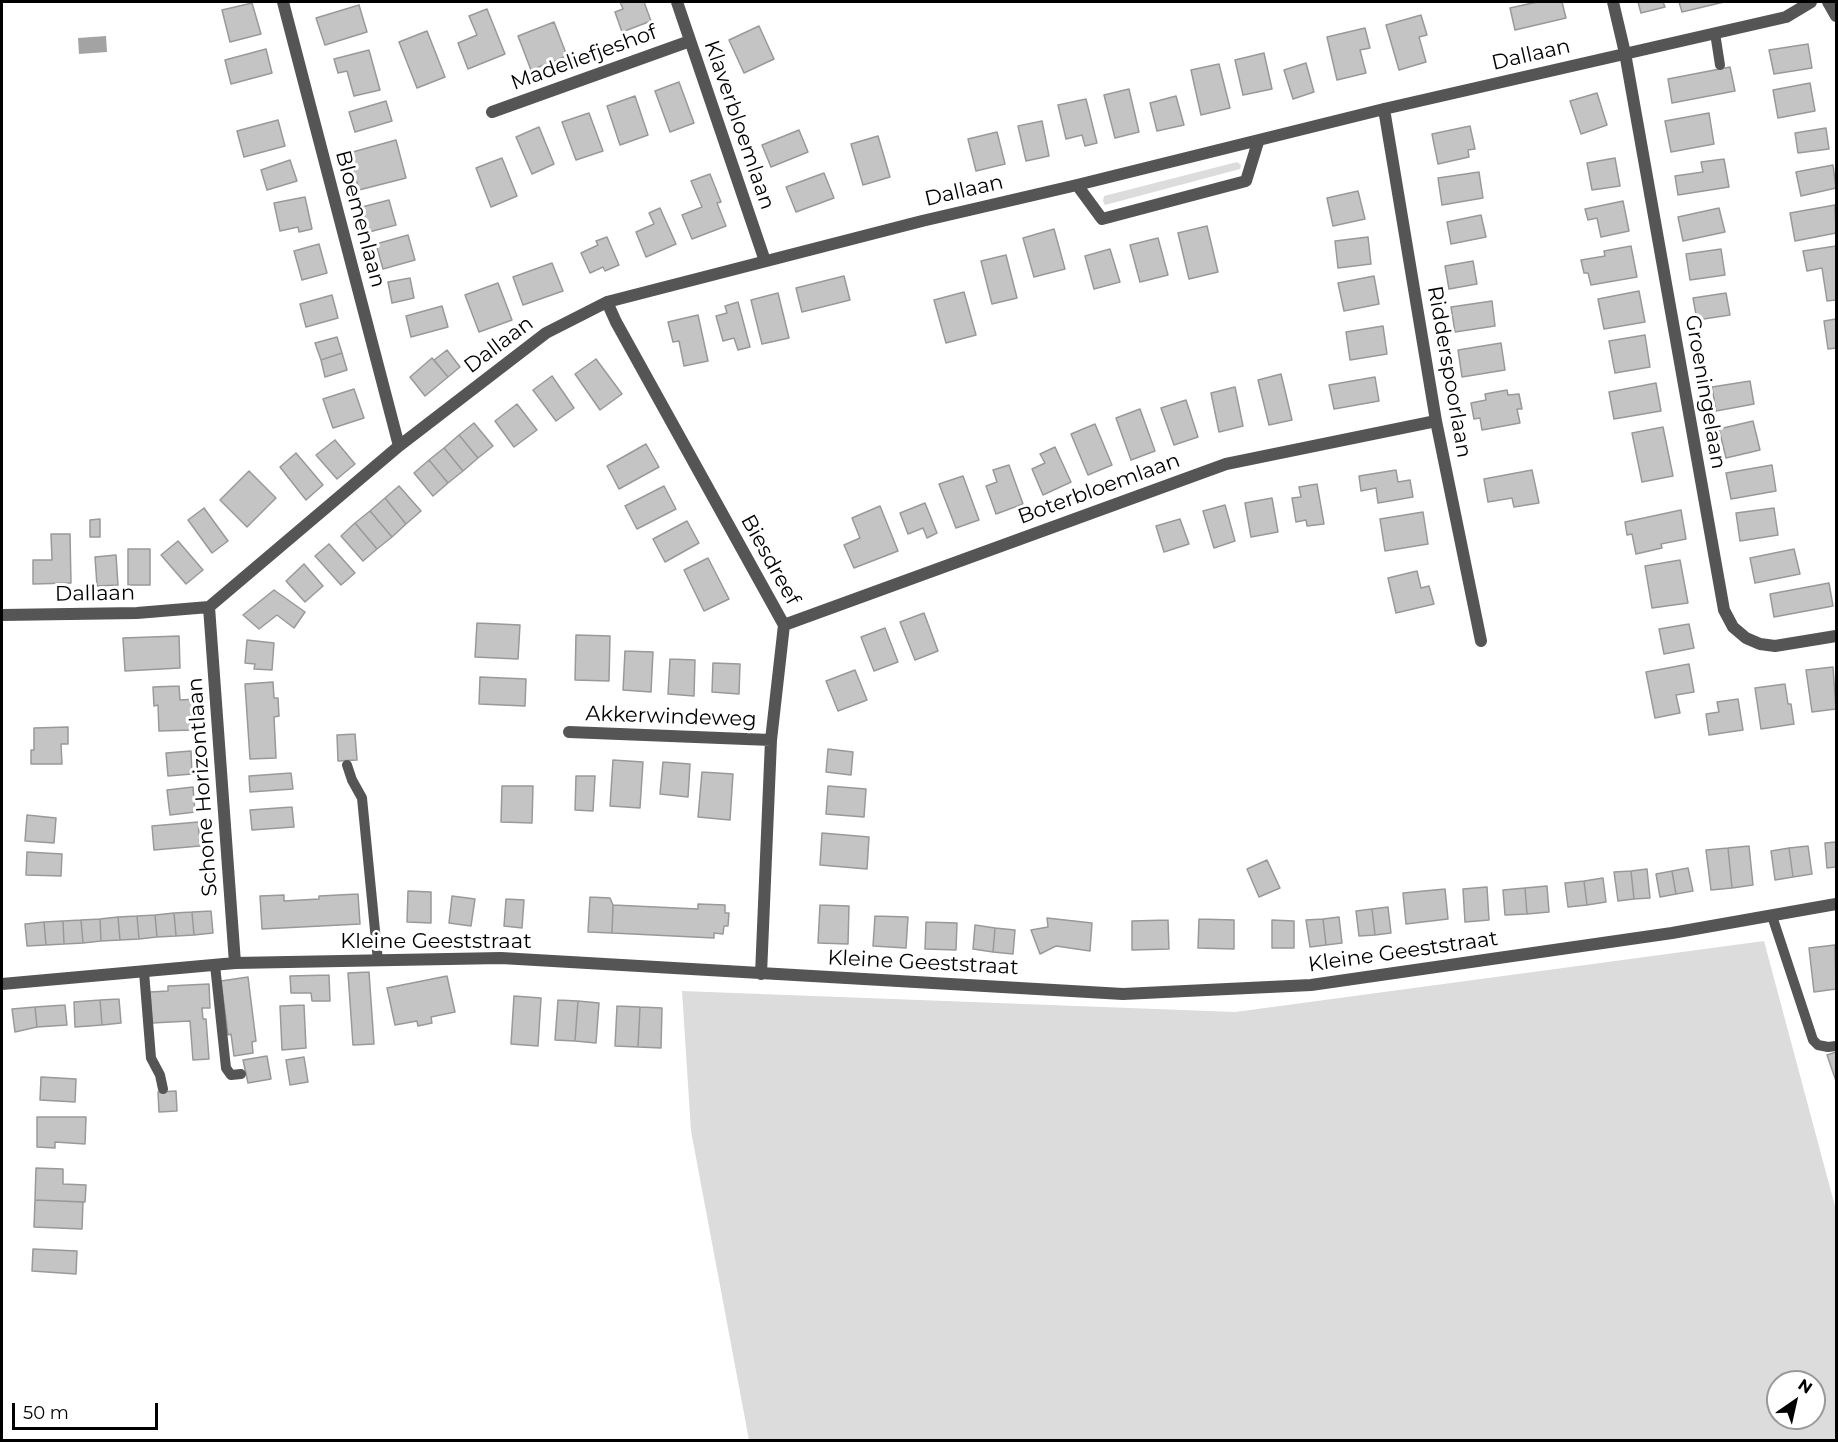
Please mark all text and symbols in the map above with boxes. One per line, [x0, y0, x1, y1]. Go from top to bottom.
street label: Madeliefjeshof [508, 20, 660, 96]
street label: Dallaan [1489, 34, 1573, 76]
street label: Klaverbloemlaan [698, 37, 780, 213]
street label: Bloemenlaan [330, 148, 390, 290]
street label: Dallaan [922, 170, 1006, 212]
street label: Ridderspoorlaan [1421, 284, 1477, 460]
street label: Dallaan [459, 311, 539, 379]
street label: Groeningelaan [1679, 313, 1731, 471]
street label: Boterbloemlaan [1014, 448, 1184, 530]
street label: Biesdreef [735, 510, 805, 610]
street label: Dallaan [55, 581, 135, 607]
street label: Schone Horizontlaan [183, 677, 223, 897]
street label: Akkerwindeweg [585, 701, 757, 733]
street label: Kleine Geeststraat [1307, 926, 1499, 978]
street label: Kleine Geeststraat [340, 929, 532, 955]
street label: Kleine Geeststraat [827, 945, 1019, 981]
north arrow [1766, 1370, 1826, 1430]
text: N [1795, 1375, 1816, 1398]
scale bar [15, 1391, 160, 1429]
text: 50 m [23, 1402, 69, 1424]

